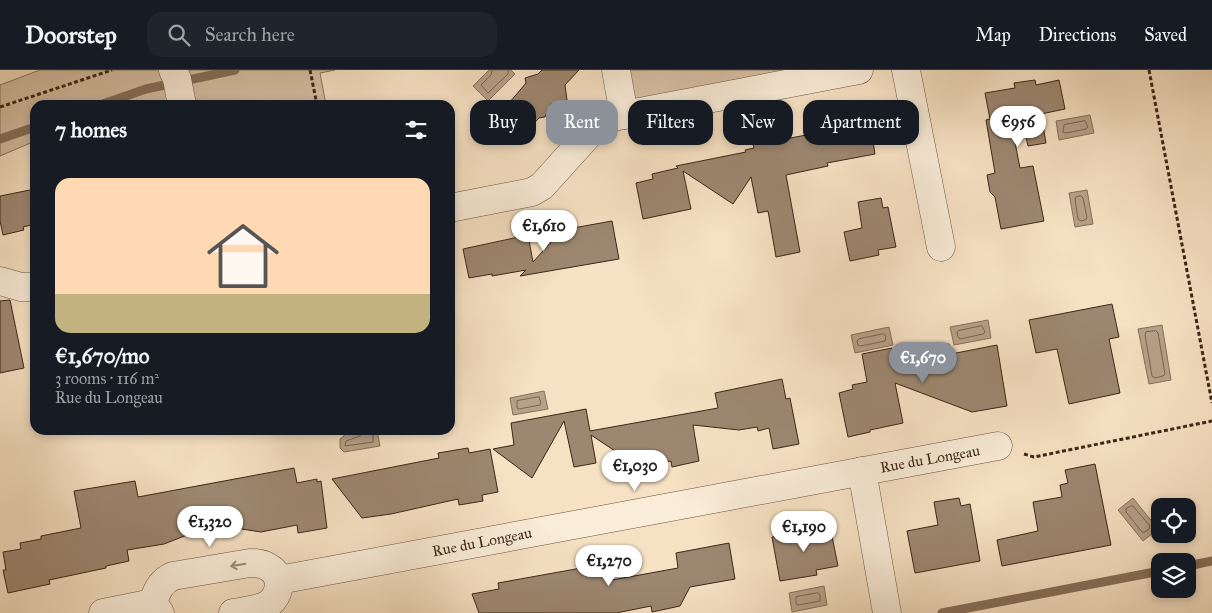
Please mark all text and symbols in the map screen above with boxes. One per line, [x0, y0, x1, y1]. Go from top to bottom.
search box [147, 12, 497, 57]
text: Doorstep [25, 20, 117, 50]
icon: search [165, 21, 193, 49]
text: Search here [205, 23, 295, 46]
text: Map [975, 24, 1011, 46]
text: Directions [1039, 24, 1116, 46]
text: Saved [1144, 24, 1187, 46]
chip: Buy [470, 100, 536, 145]
chip: Rent [546, 100, 618, 145]
chip: Filters [628, 100, 713, 145]
chip: New [723, 100, 793, 145]
chip: Apartment [803, 100, 919, 145]
pin: €956 [988, 106, 1048, 148]
text: €956 [1001, 112, 1035, 131]
icon: filters [402, 116, 430, 144]
text: 7 homes [55, 117, 127, 143]
pin: €1,610 [503, 210, 585, 252]
icon: home [198, 211, 288, 301]
text: €1,610 [522, 216, 566, 235]
pin: €1,670 [882, 342, 964, 384]
text: €1,670/mo [55, 343, 150, 369]
text: €1,670 [900, 348, 946, 367]
text: 3 rooms · 116 m² [55, 369, 159, 388]
text: Rue du Longeau [55, 388, 163, 407]
street label: Rue du Longeau [879, 441, 981, 477]
pin: €1,030 [594, 450, 676, 492]
text: €1,030 [612, 456, 658, 475]
map controls [1151, 498, 1196, 598]
button: locate [1151, 498, 1196, 543]
pin: €1,320 [169, 506, 251, 548]
pin: €1,190 [763, 510, 845, 553]
text: €1,320 [188, 512, 232, 531]
text: €1,190 [782, 517, 826, 536]
street label: Rue du Longeau [431, 524, 533, 560]
pin: €1,270 [568, 544, 650, 587]
text: €1,270 [586, 551, 632, 570]
button: layers [1151, 553, 1196, 598]
one-way arrow [230, 560, 246, 570]

